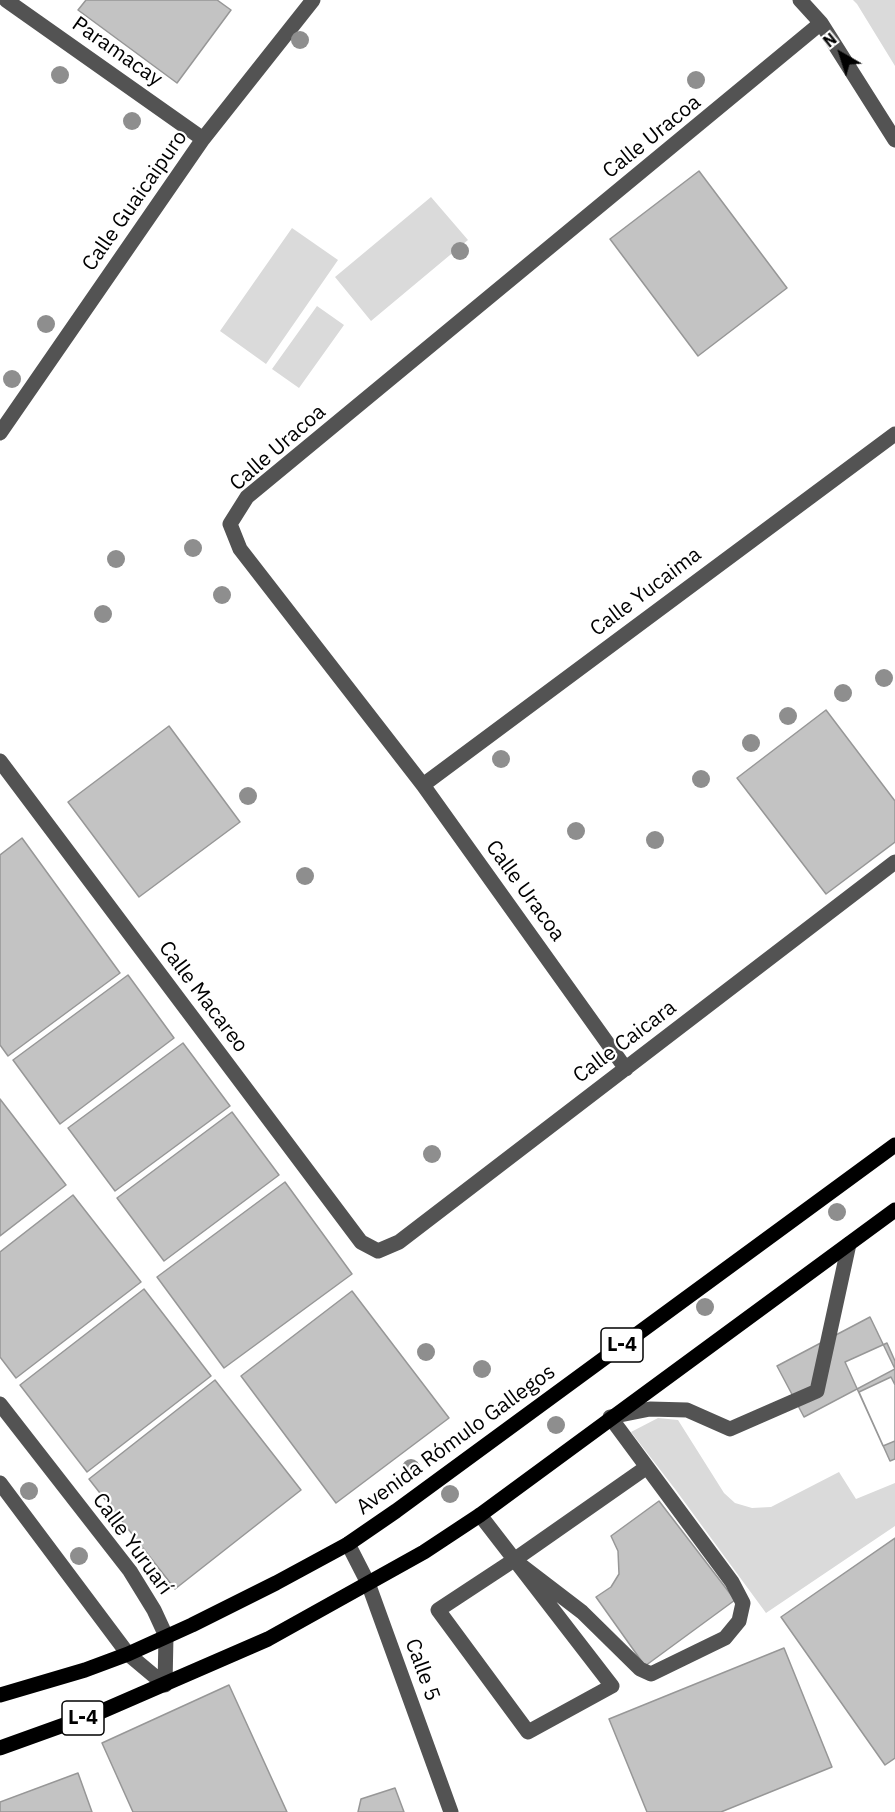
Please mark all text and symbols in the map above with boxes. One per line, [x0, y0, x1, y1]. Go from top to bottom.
street label: Paramacay [67, 12, 167, 92]
north arrow [811, 24, 871, 84]
text: N [819, 29, 840, 51]
street label: Calle Uracoa [598, 90, 706, 184]
street label: Calle Guaicaipuro [77, 126, 193, 276]
street label: Calle Uracoa [225, 400, 331, 496]
street label: Calle Yucaima [586, 542, 706, 642]
street label: Calle Uracoa [480, 836, 570, 946]
street label: Calle Macareo [153, 936, 253, 1058]
street label: Calle Caicara [569, 995, 681, 1089]
road number: L-4 [601, 1328, 643, 1362]
street label: Avenida Rómulo Gallegos [352, 1359, 560, 1521]
street label: Calle Yuruarí [87, 1488, 177, 1600]
street label: Calle 5 [399, 1635, 445, 1705]
road number: L-4 [62, 1701, 104, 1735]

